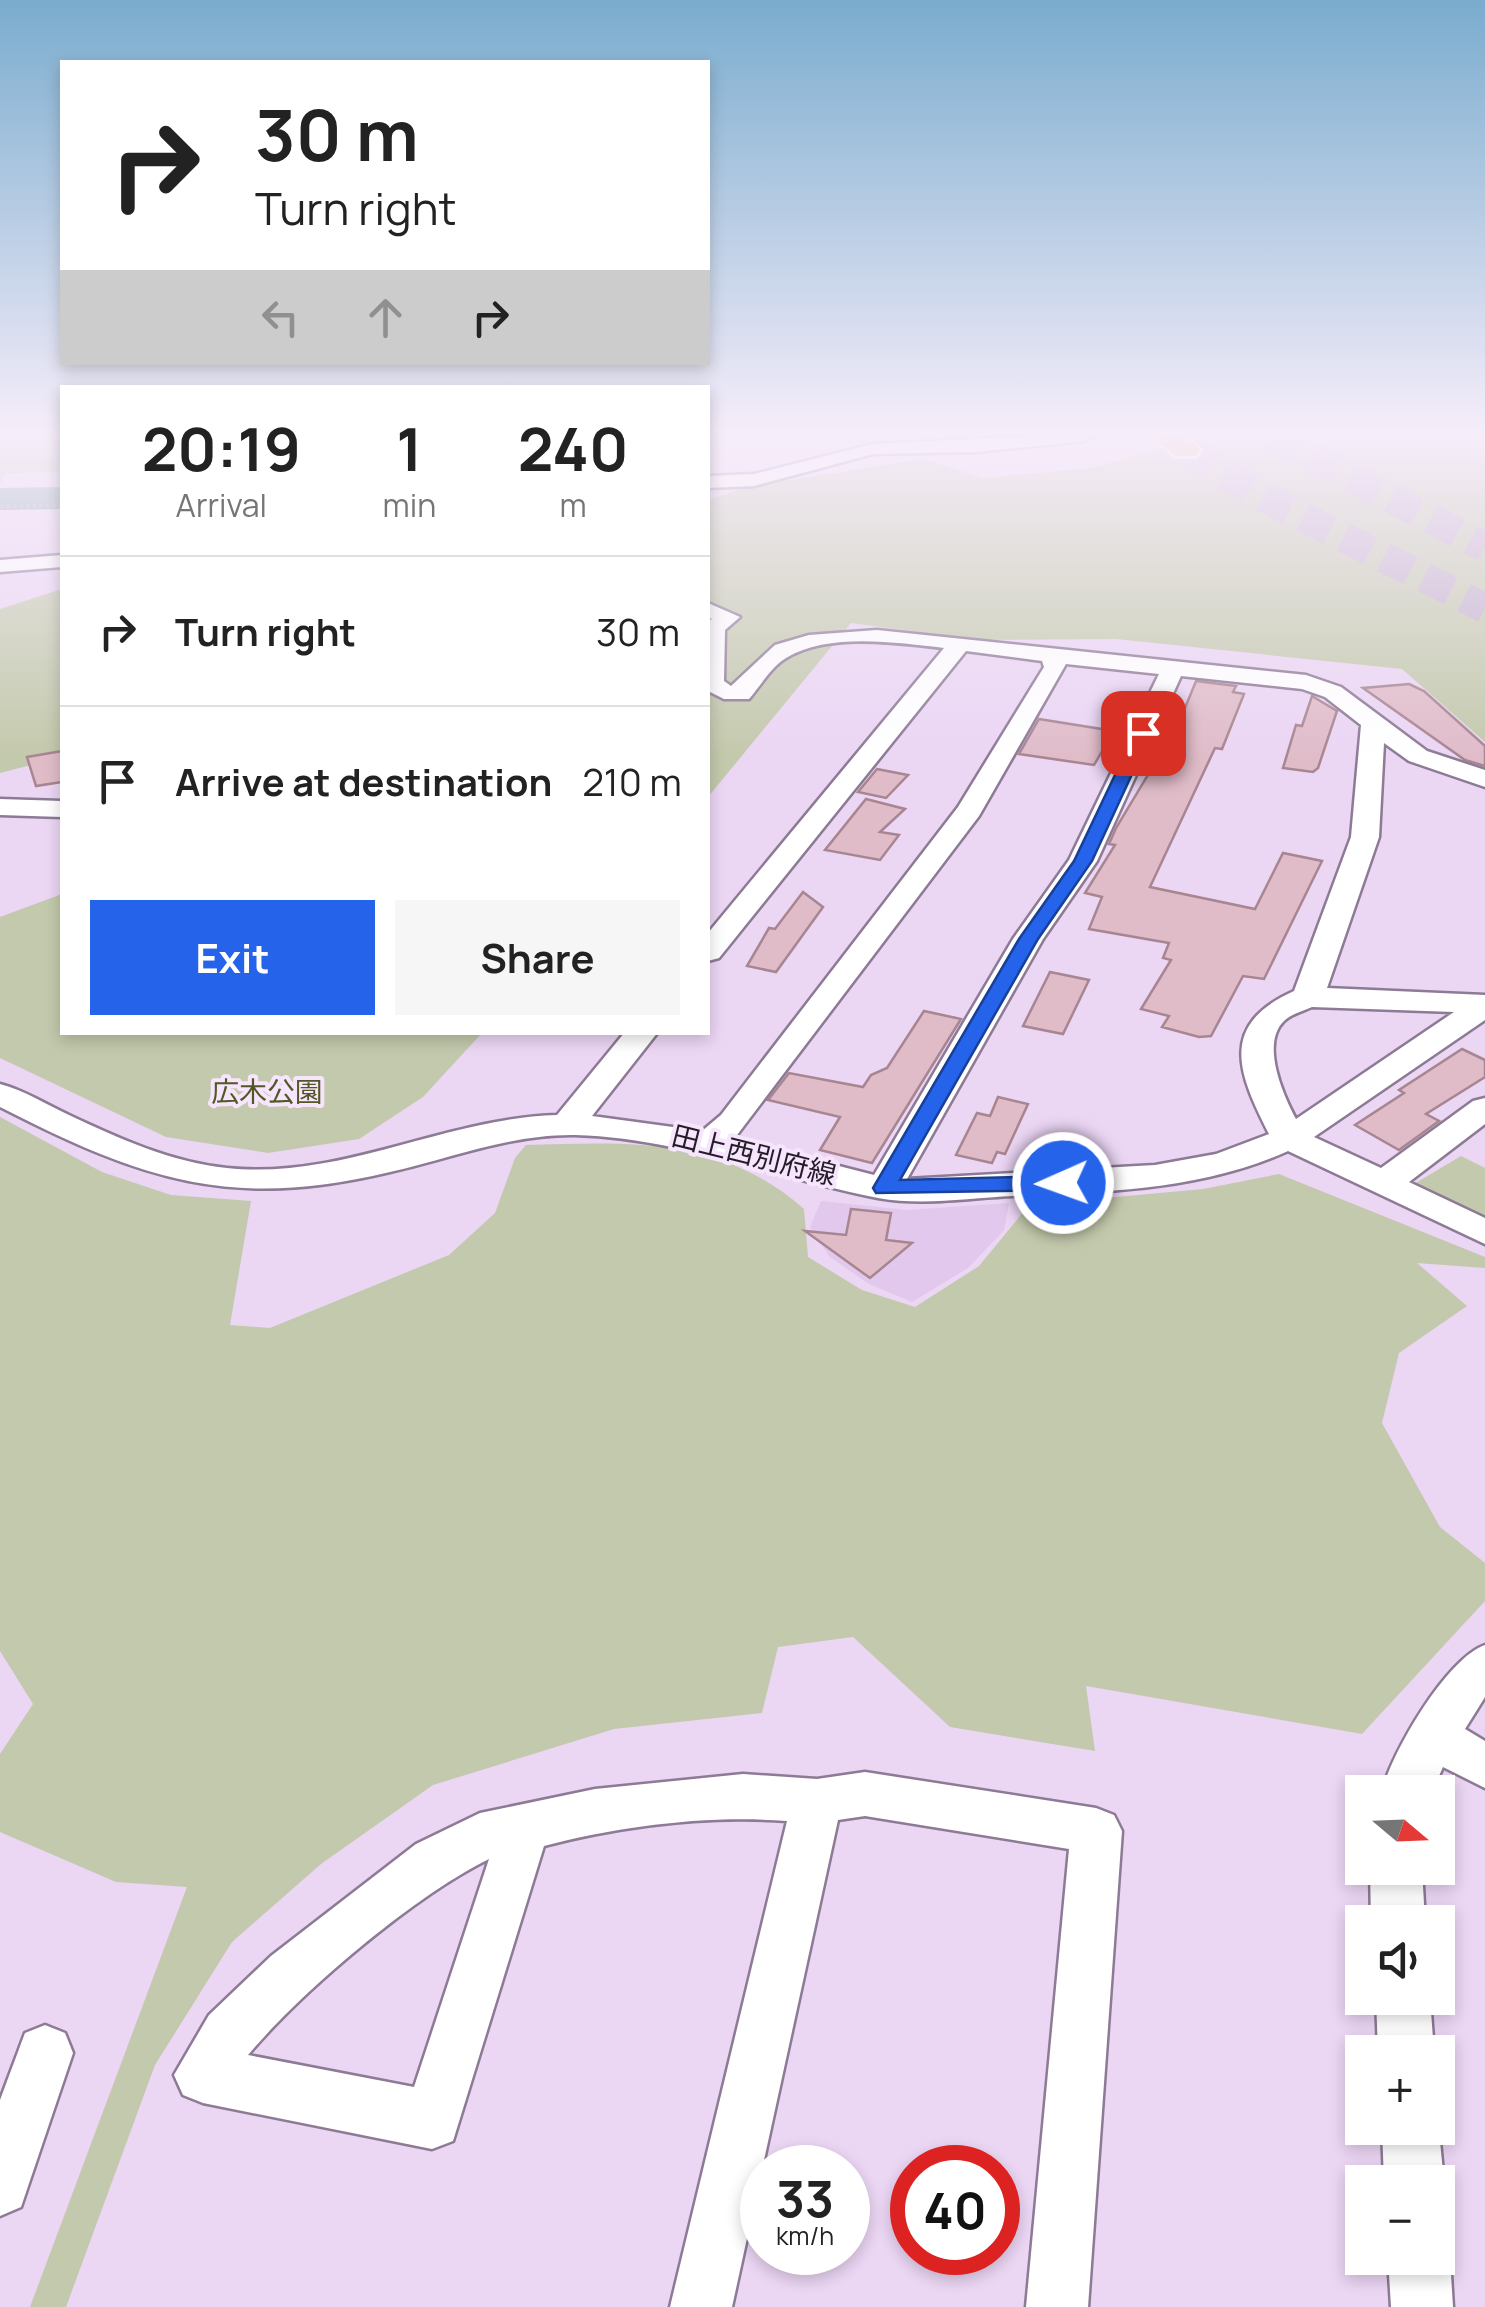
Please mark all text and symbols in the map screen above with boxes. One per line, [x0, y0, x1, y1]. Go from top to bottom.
text: 30 m [255, 86, 419, 182]
icon: right [90, 100, 220, 230]
text: Turn right [255, 177, 456, 239]
icon: left [253, 290, 308, 345]
icon: ahead [358, 290, 413, 345]
icon: right [463, 290, 518, 345]
text: 20:19 [142, 407, 301, 489]
text: 1 [396, 407, 423, 489]
text: 240 [518, 407, 628, 489]
text: Arrival [176, 483, 267, 527]
text: min [383, 483, 436, 527]
text: m [560, 483, 587, 527]
icon: right [90, 604, 145, 659]
text: Turn right [175, 605, 356, 657]
text: 30 m [596, 605, 680, 657]
pin [1101, 691, 1186, 776]
icon: arrive [1116, 706, 1171, 761]
icon: arrive [90, 754, 145, 809]
text: Arrive at destination [175, 755, 552, 807]
text: 210 m [582, 755, 682, 807]
button: Exit [90, 900, 375, 1015]
button: Share [395, 900, 680, 1015]
park label: 広木公園 [211, 1072, 323, 1110]
street label: 田上西別府線 [668, 1115, 840, 1193]
position arrow [1011, 1131, 1115, 1235]
north arrow [1345, 1775, 1455, 1885]
map controls [1345, 1775, 1455, 2275]
button: sound [1345, 1905, 1455, 2015]
button: + [1345, 2035, 1455, 2145]
speed limit sign: 40 [890, 2145, 1020, 2275]
text: 33 [776, 2164, 834, 2232]
button: − [1345, 2165, 1455, 2275]
text: km/h [776, 2218, 834, 2253]

